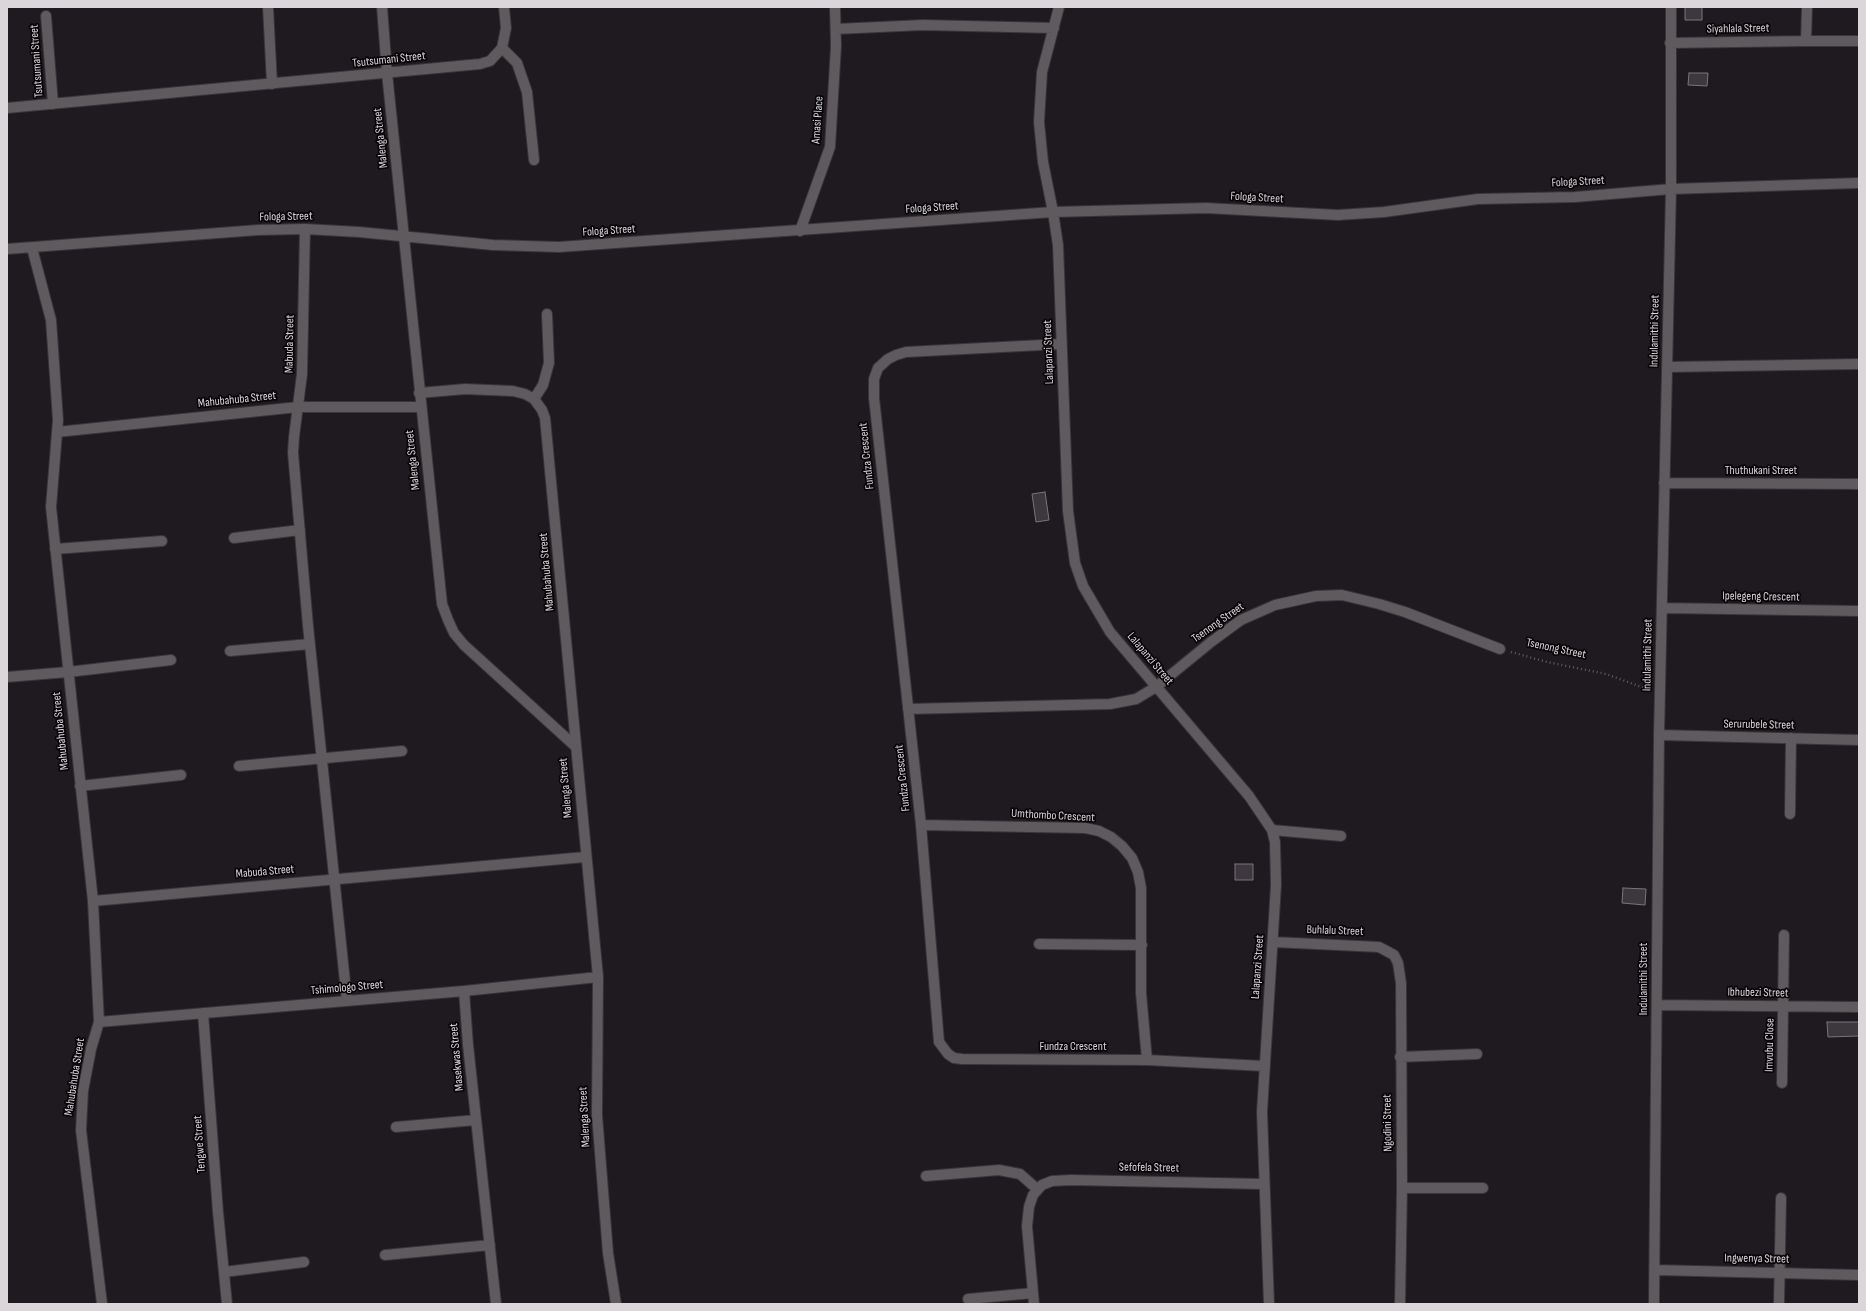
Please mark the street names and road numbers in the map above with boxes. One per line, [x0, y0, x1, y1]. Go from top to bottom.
street label: Siyahlala Street [1707, 21, 1769, 37]
street label: Tsutsumani Street [27, 24, 47, 98]
street label: Tsutsumani Street [352, 49, 426, 71]
street label: Amasi Place [809, 96, 827, 144]
street label: Malenga Street [371, 107, 391, 169]
street label: Fologa Street [1551, 173, 1605, 191]
street label: Fologa Street [1230, 189, 1284, 207]
street label: Fologa Street [905, 199, 959, 217]
street label: Fologa Street [259, 209, 313, 225]
street label: Fologa Street [582, 222, 636, 240]
street label: Indulamithi Street [1647, 295, 1663, 367]
street label: Mabuda Street [282, 315, 298, 373]
street label: Lalapanzi Street [1041, 320, 1057, 384]
street label: Mahubahuba Street [197, 389, 277, 411]
street label: Fundza Crescent [856, 422, 878, 490]
street label: Malenga Street [403, 429, 423, 491]
street label: Thuthukani Street [1725, 464, 1797, 478]
street label: Mahubahuba Street [536, 532, 558, 612]
street label: Ipelegeng Crescent [1722, 589, 1800, 605]
street label: Tsenong Street [1189, 600, 1247, 646]
street label: Indulamithi Street [1640, 619, 1656, 691]
street label: Lalapanzi Street [1124, 630, 1176, 688]
street label: Tsenong Street [1525, 636, 1587, 662]
street label: Mahubahuba Street [50, 691, 72, 771]
street label: Serurubele Street [1723, 717, 1795, 733]
street label: Fundza Crescent [892, 744, 914, 812]
street label: Malenga Street [556, 757, 576, 819]
street label: Umthombo Crescent [1011, 807, 1095, 825]
street label: Mabuda Street [235, 862, 295, 882]
street label: Buhlalu Street [1306, 923, 1364, 939]
street label: Lalapanzi Street [1249, 934, 1267, 1000]
street label: Indulamithi Street [1637, 943, 1651, 1015]
street label: Tshimologo Street [310, 978, 384, 998]
street label: Ibhubezi Street [1727, 985, 1789, 1001]
street label: Imvubu Close [1762, 1018, 1778, 1072]
street label: Masekwas Street [447, 1022, 467, 1092]
street label: Mahubahuba Street [62, 1037, 88, 1117]
street label: Fundza Crescent [1039, 1040, 1107, 1054]
street label: Malenga Street [576, 1086, 594, 1148]
street label: Ngodini Street [1380, 1094, 1396, 1152]
street label: Tengwe Street [191, 1115, 209, 1173]
street label: Sefofela Street [1119, 1160, 1179, 1176]
street label: Ingwenya Street [1724, 1251, 1790, 1267]

